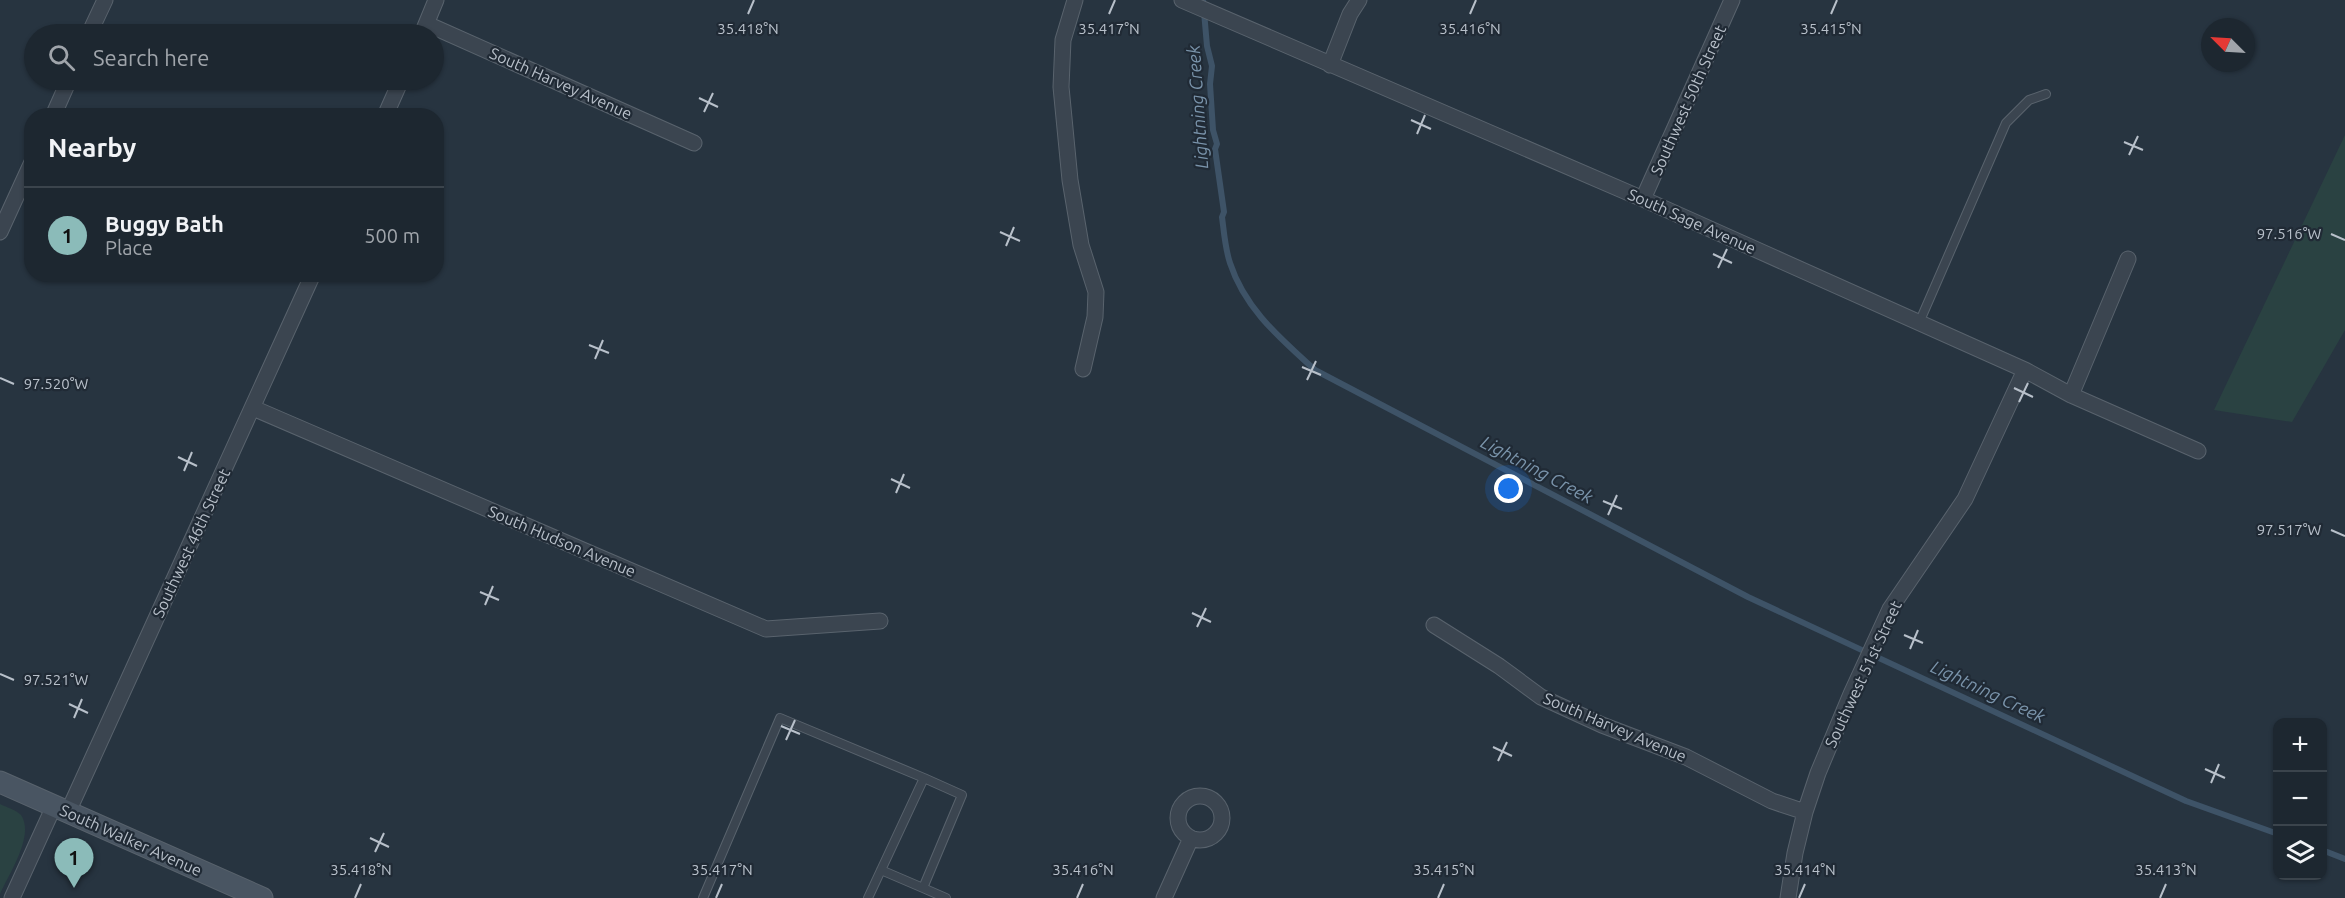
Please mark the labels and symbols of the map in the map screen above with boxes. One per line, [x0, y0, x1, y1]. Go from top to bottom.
north arrow [2201, 18, 2255, 72]
text: 35.418°N [717, 20, 779, 37]
text: 35.417°N [1078, 20, 1140, 37]
text: 35.416°N [1439, 20, 1501, 37]
text: 35.415°N [1800, 20, 1862, 37]
street label: Southwest 50th Street [1647, 22, 1730, 178]
street label: South Harvey Avenue [487, 44, 635, 122]
water label: Lightning Creek [1183, 44, 1211, 170]
street label: South Sage Avenue [1625, 185, 1759, 257]
text: 97.516°W [2257, 225, 2321, 242]
text: 97.520°W [24, 375, 88, 392]
water label: Lightning Creek [1478, 431, 1598, 507]
street label: Southwest 46th Street [149, 465, 234, 620]
your location [1494, 474, 1523, 503]
street label: South Hudson Avenue [485, 502, 639, 580]
text: 97.517°W [2257, 521, 2321, 538]
street label: Southwest 51st Street [1821, 597, 1905, 750]
water label: Lightning Creek [1928, 656, 2050, 727]
text: 97.521°W [24, 671, 88, 688]
street label: South Harvey Avenue [1541, 689, 1689, 765]
street label: South Walker Avenue [57, 801, 205, 879]
pin: 1 [54, 838, 94, 888]
text: 35.418°N [330, 861, 392, 878]
text: 35.417°N [691, 861, 753, 878]
text: 35.416°N [1052, 861, 1114, 878]
text: 35.415°N [1413, 861, 1475, 878]
text: 35.414°N [1774, 861, 1836, 878]
text: 35.413°N [2135, 861, 2197, 878]

